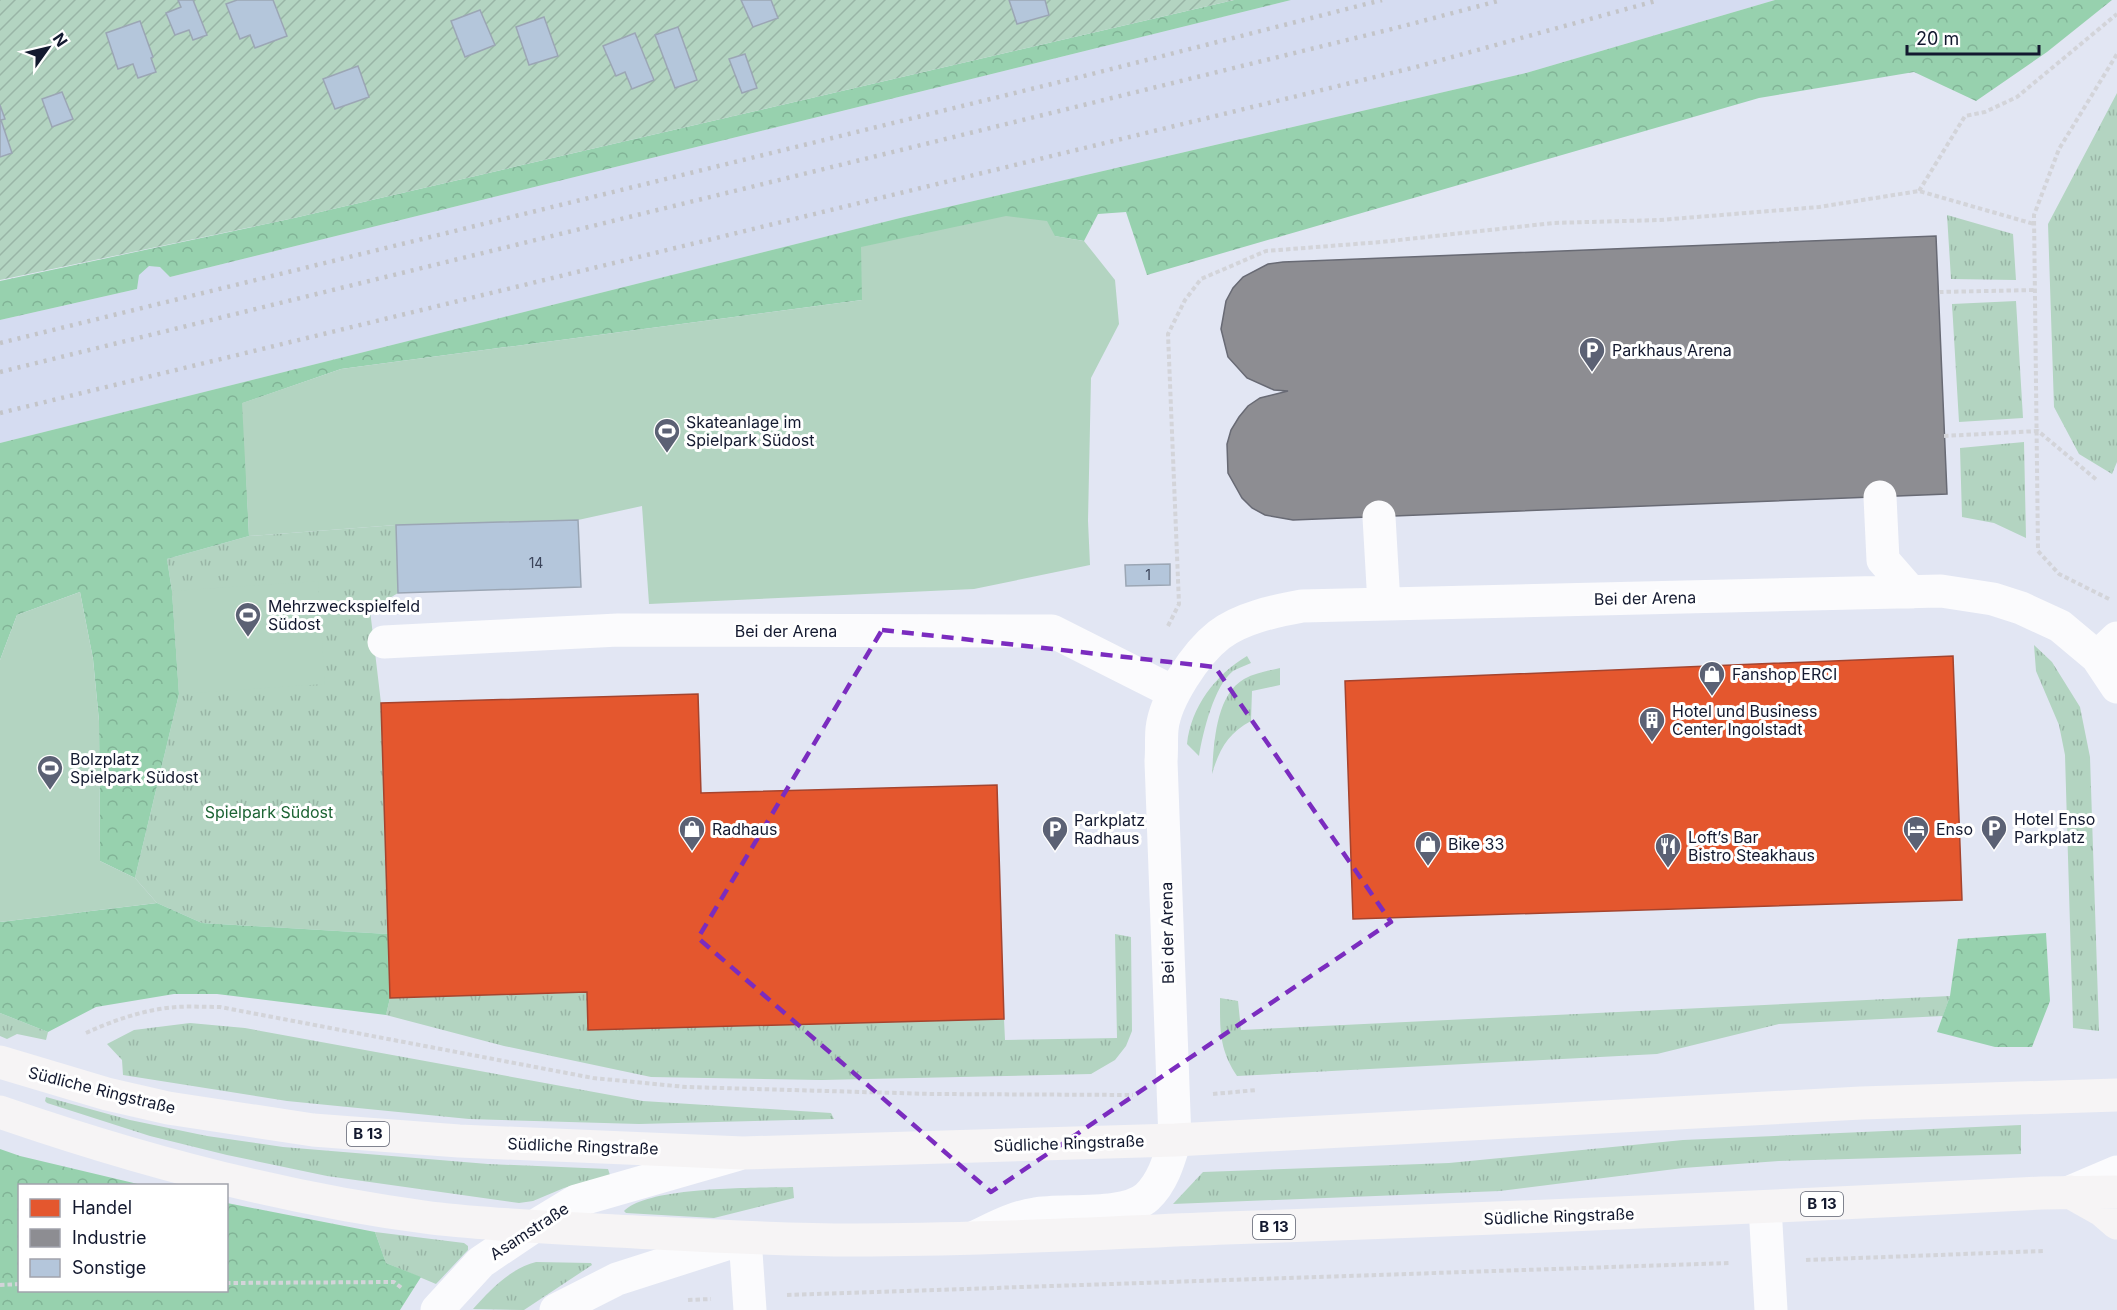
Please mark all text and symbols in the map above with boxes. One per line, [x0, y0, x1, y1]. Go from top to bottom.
north arrow [18, 18, 78, 78]
scale bar [1907, 18, 2039, 56]
text: 20 m [1916, 28, 1959, 49]
text: N [49, 29, 72, 50]
parking icon: Parkhaus Arena [1577, 335, 1607, 373]
place label: Parkhaus Arena [1612, 340, 1732, 360]
place label: Skateanlage im Spielpark Südost [686, 412, 814, 450]
sports icon: Skateanlage im Spielpark Südost [652, 416, 682, 454]
house number: 14 [529, 554, 543, 571]
house number: 1 [1145, 566, 1151, 583]
street label: Bei der Arena [1594, 587, 1696, 609]
place label: Mehrzweckspielfeld Südost [268, 596, 420, 634]
sports icon: Mehrzweckspielfeld Südost [233, 600, 263, 638]
street label: Bei der Arena [735, 621, 837, 641]
shop icon: Fanshop ERCI [1697, 659, 1727, 697]
place label: Fanshop ERCI [1732, 664, 1837, 684]
place label: Hotel und Business Center Ingolstadt [1672, 701, 1817, 739]
building icon: Hotel und Business Center Ingolstadt [1637, 705, 1667, 743]
place label: Bolzplatz Spielpark Südost [70, 749, 198, 787]
sports icon: Bolzplatz Spielpark Südost [35, 753, 65, 791]
park label: Spielpark Südost [205, 802, 333, 822]
place label: Hotel Enso Parkplatz [2014, 809, 2095, 847]
place label: Parkplatz Radhaus [1074, 810, 1145, 848]
parking icon: Hotel Enso Parkplatz [1979, 813, 2009, 851]
shop icon: Radhaus [677, 814, 707, 852]
parking icon: Parkplatz Radhaus [1040, 814, 1070, 852]
hotel icon: Enso [1901, 814, 1931, 852]
place label: Radhaus [712, 819, 777, 839]
place label: Enso [1936, 819, 1973, 839]
place label: Loft’s Bar Bistro Steakhaus [1688, 827, 1815, 865]
shop icon: Bike 33 [1413, 829, 1443, 867]
restaurant icon: Loft’s Bar Bistro Steakhaus [1653, 831, 1683, 869]
place label: Bike 33 [1448, 834, 1504, 854]
street label: Bei der Arena [1156, 882, 1178, 984]
street label: Südliche Ringstraße [26, 1062, 178, 1118]
road number: B 13 [347, 1122, 389, 1146]
street label: Südliche Ringstraße [993, 1130, 1145, 1156]
street label: Südliche Ringstraße [507, 1133, 659, 1159]
legend [18, 1184, 228, 1292]
road number: B 13 [1801, 1192, 1843, 1216]
text: Handel [72, 1197, 132, 1218]
street label: Asamstraße [486, 1198, 572, 1264]
street label: Südliche Ringstraße [1483, 1203, 1635, 1229]
road number: B 13 [1253, 1215, 1295, 1239]
text: Industrie [72, 1227, 146, 1248]
text: Sonstige [72, 1257, 146, 1278]

